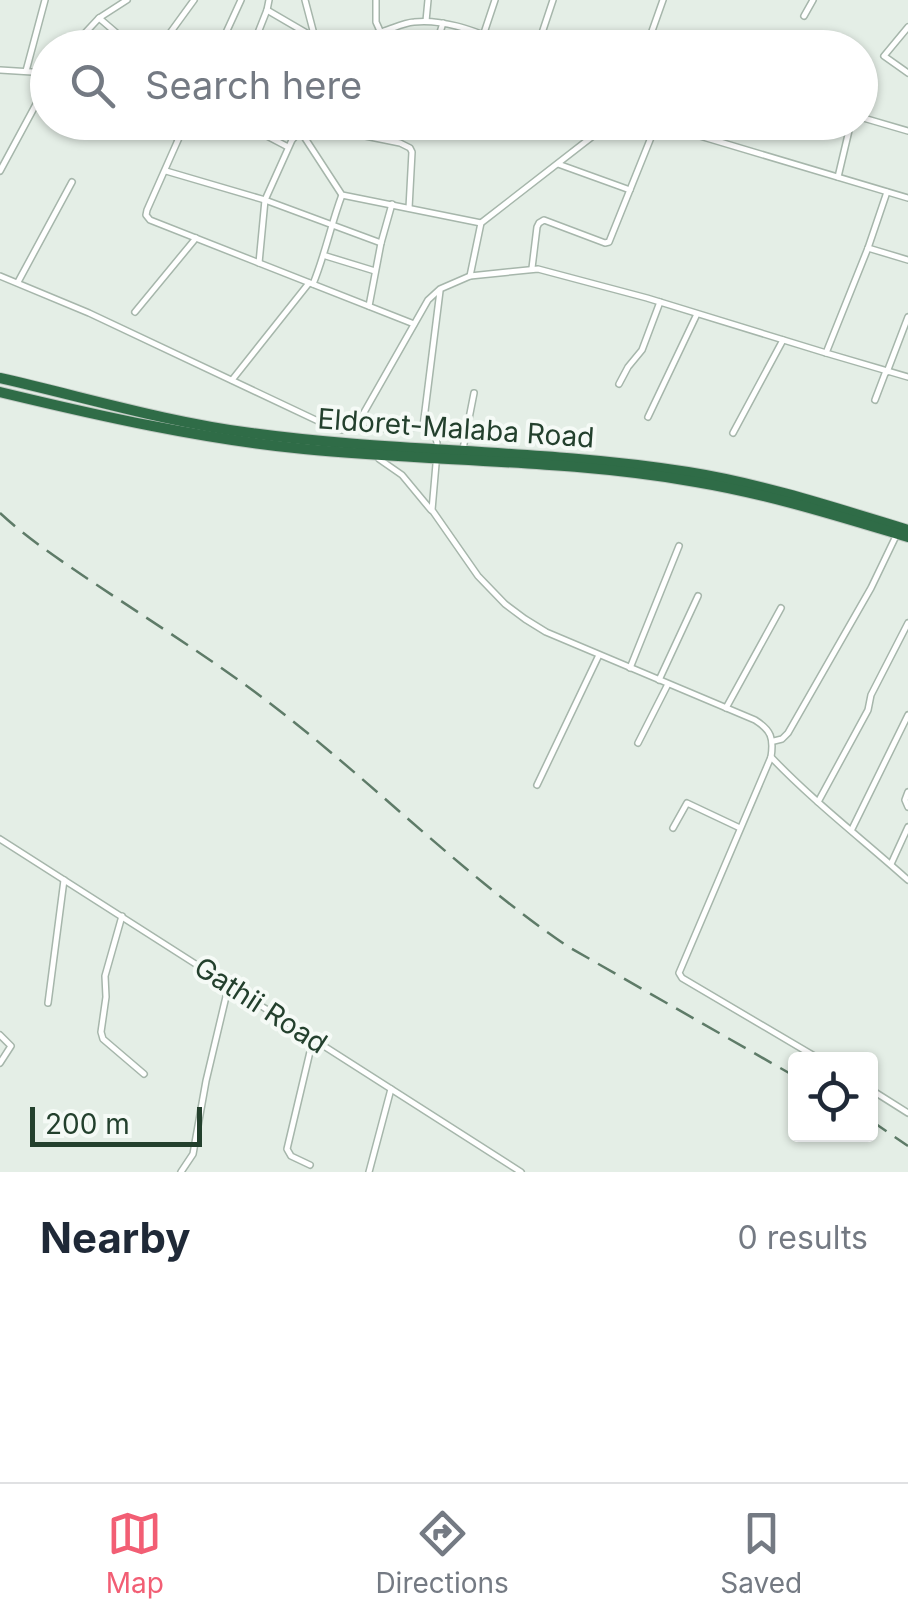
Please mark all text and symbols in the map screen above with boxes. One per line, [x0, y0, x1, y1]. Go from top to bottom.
search box [30, 30, 878, 140]
icon: search [65, 58, 120, 113]
text: Search here [145, 62, 362, 108]
street label: Eldoret-Malaba Road [316, 401, 596, 455]
street label: Gathii Road [188, 950, 334, 1060]
map controls [788, 1052, 878, 1142]
button: locate [788, 1052, 878, 1142]
scale bar [30, 1102, 202, 1146]
text: 200 m [45, 1107, 130, 1141]
text: Nearby [40, 1212, 191, 1263]
text: 0 results [738, 1218, 868, 1257]
tab: Map [106, 1506, 164, 1600]
tab: Directions [375, 1506, 509, 1600]
tab: Saved [720, 1506, 802, 1600]

